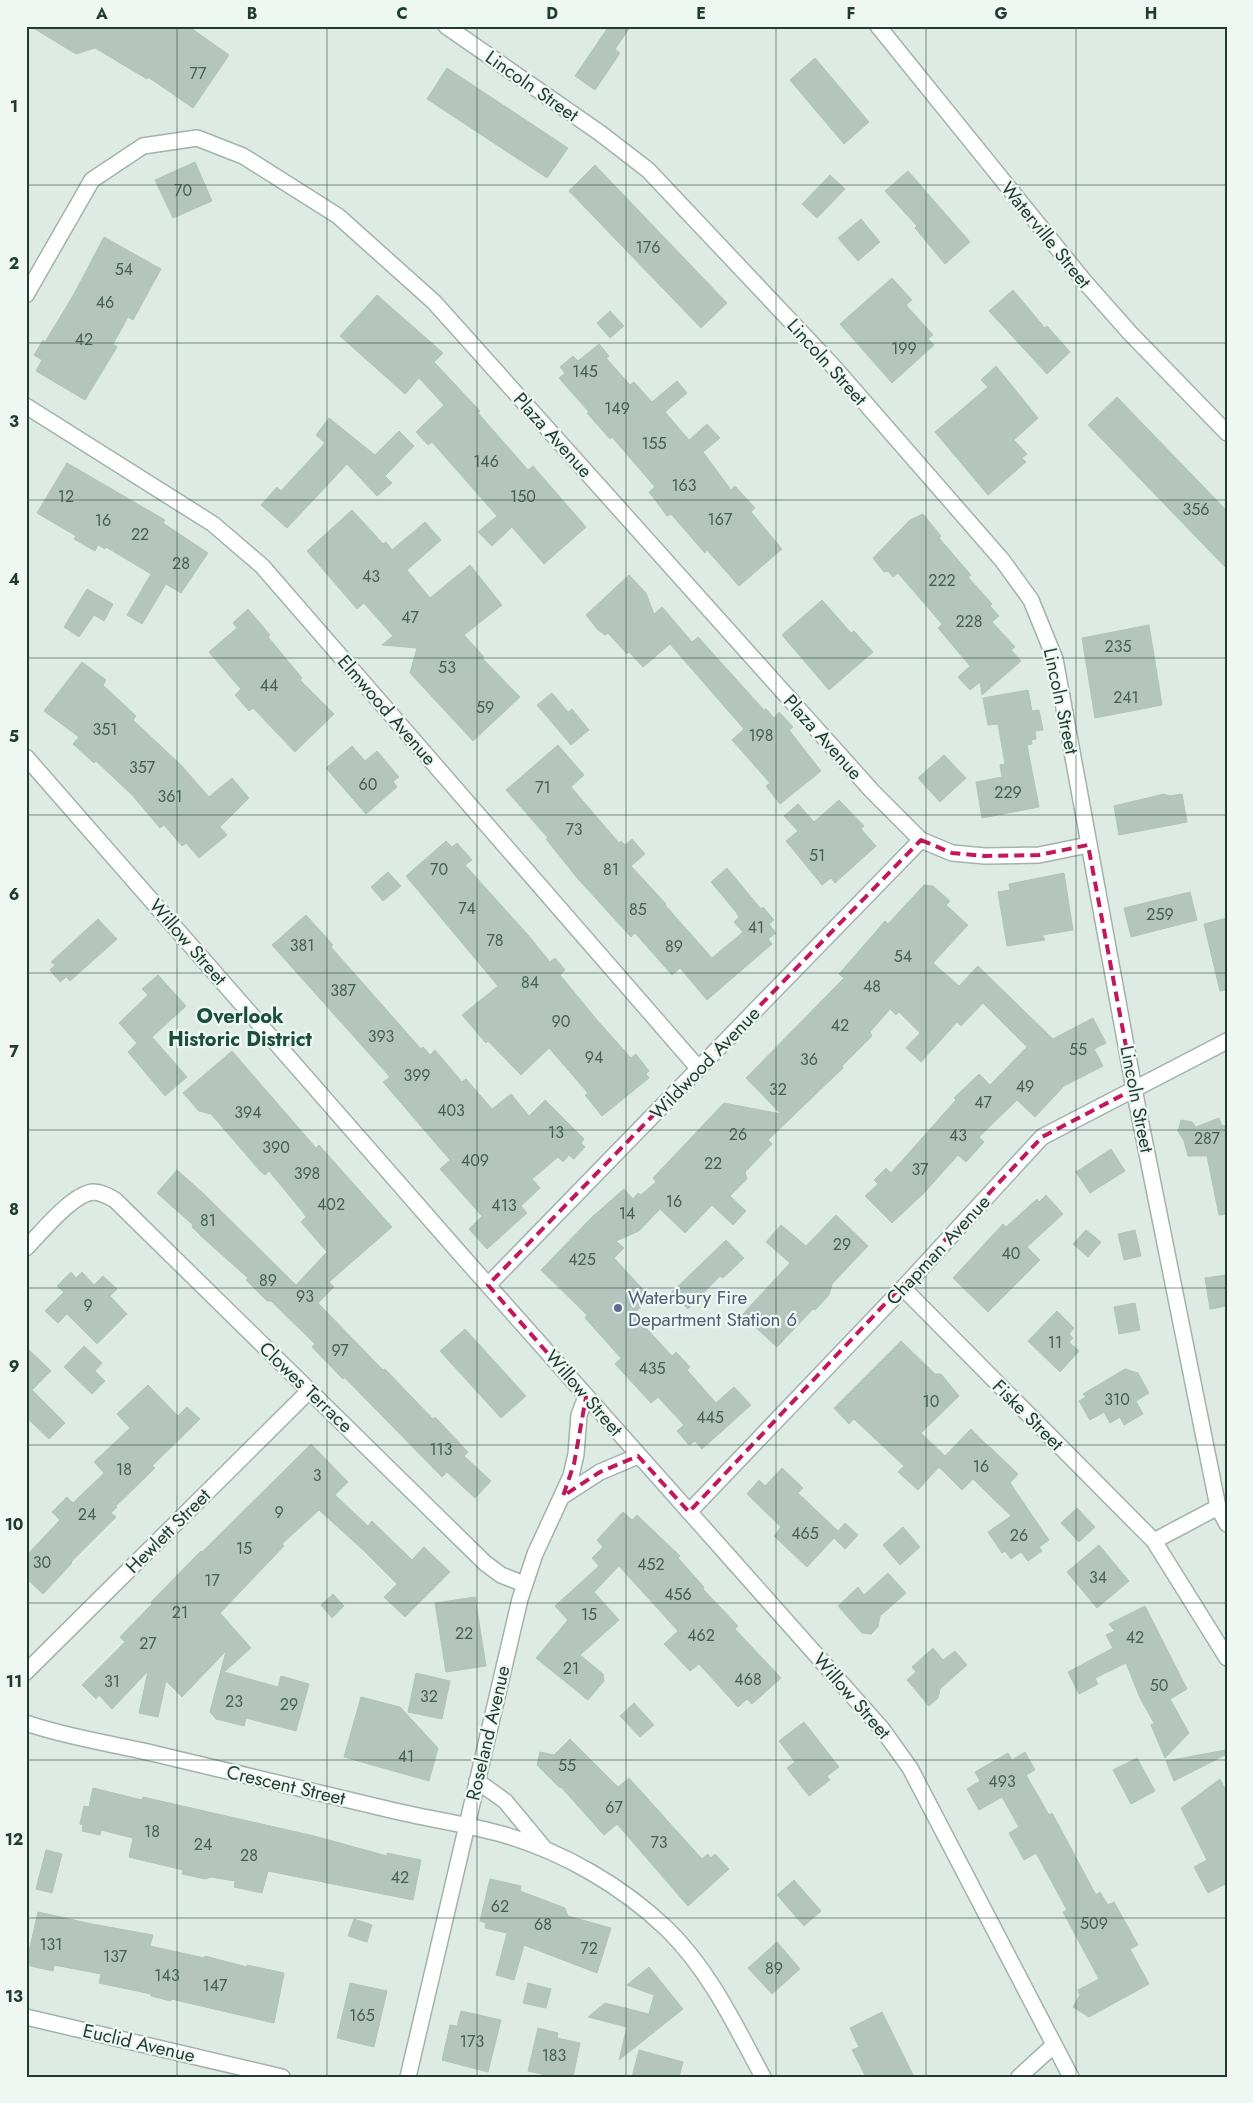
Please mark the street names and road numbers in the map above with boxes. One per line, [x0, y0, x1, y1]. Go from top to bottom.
street label: Lincoln Street [480, 44, 584, 128]
street label: Waterville Street [994, 176, 1098, 294]
street label: Lincoln Street [781, 313, 874, 412]
street label: Plaza Avenue [507, 386, 599, 484]
street label: Lincoln Street [1037, 645, 1086, 757]
street label: Elmwood Avenue [331, 649, 443, 771]
street label: Plaza Avenue [777, 688, 869, 786]
street label: Willow Street [143, 893, 233, 991]
street label: Wildwood Avenue [644, 1000, 766, 1126]
street label: Lincoln Street [1113, 1043, 1161, 1155]
street label: Chapman Avenue [880, 1189, 996, 1311]
street label: Clowes Terrace [253, 1335, 359, 1439]
street label: Willow Street [539, 1344, 629, 1442]
street label: Fiske Street [986, 1373, 1070, 1457]
street label: Hewlett Street [119, 1482, 217, 1580]
street label: Willow Street [807, 1647, 897, 1745]
street label: Roseland Avenue [459, 1663, 517, 1803]
street label: Crescent Street [224, 1758, 348, 1812]
street label: Euclid Avenue [80, 2017, 198, 2069]

